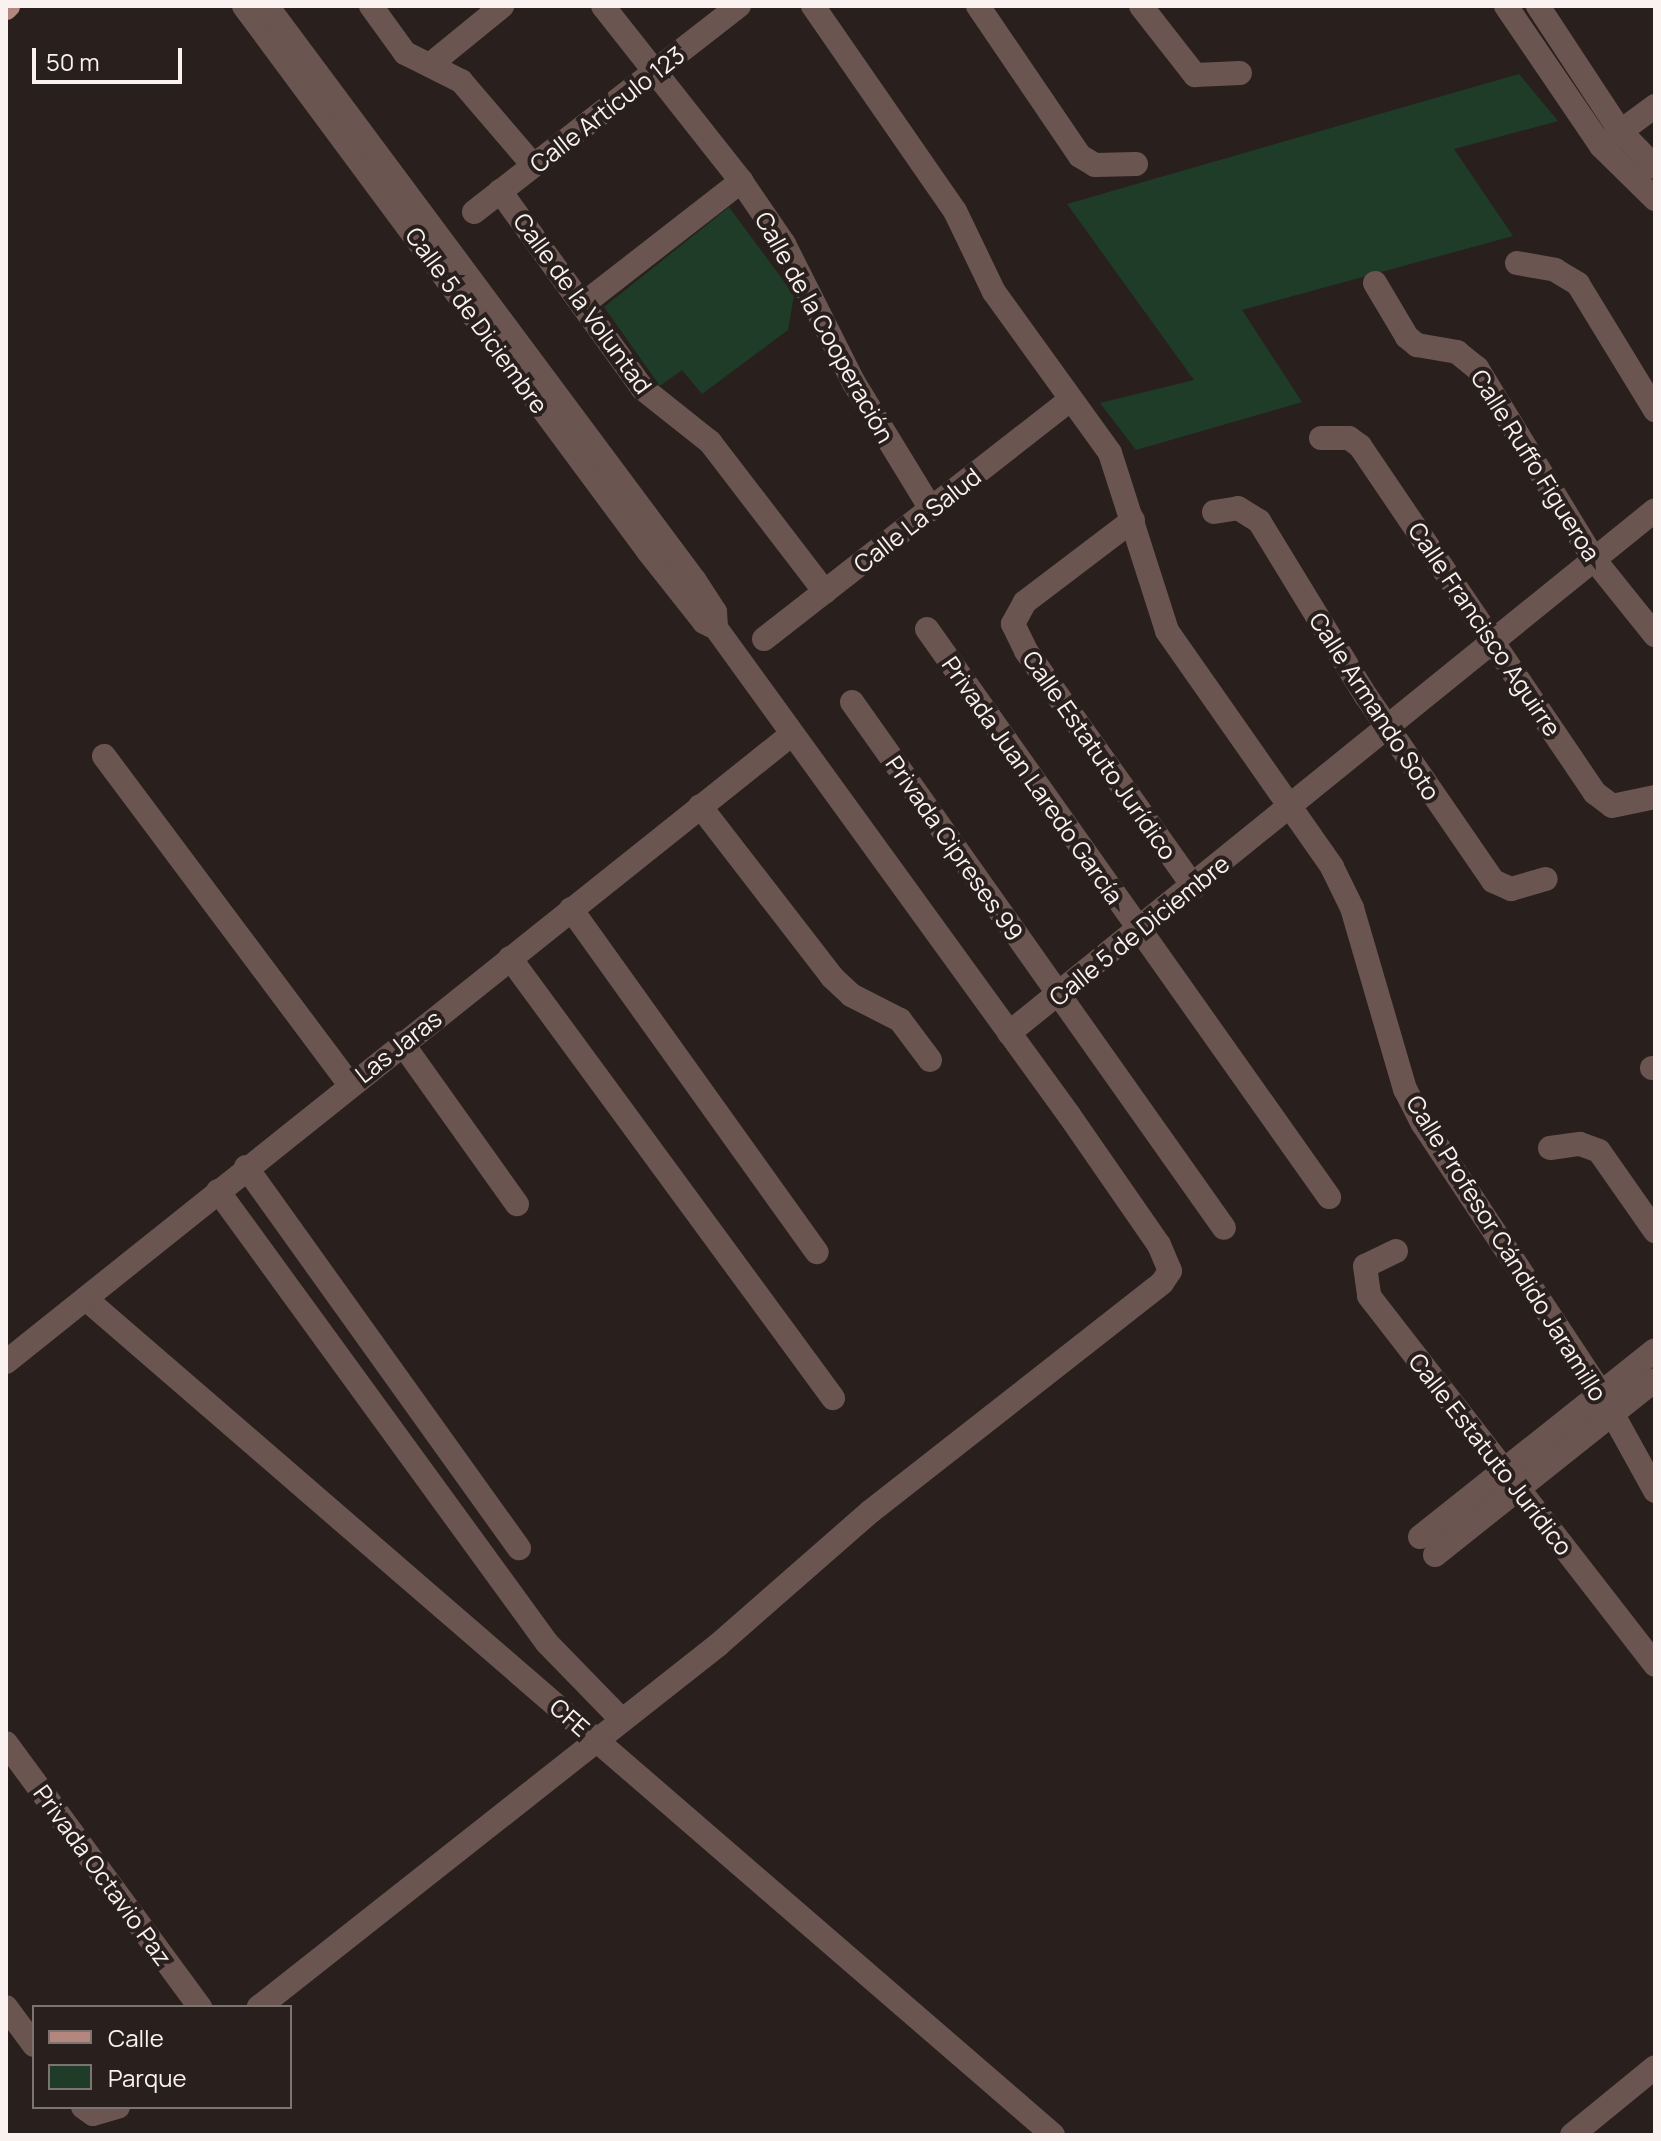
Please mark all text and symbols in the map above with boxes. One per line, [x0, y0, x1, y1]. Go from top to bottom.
scale bar [36, 32, 186, 82]
street label: Calle Artículo 123 [524, 40, 690, 178]
text: 50 m [46, 45, 100, 78]
street label: Calle de la Cooperación [749, 206, 901, 448]
street label: Calle de la Voluntad [508, 207, 658, 399]
street label: Calle 5 de Diciembre [400, 221, 554, 419]
street label: Calle Ruffo Figueroa [1465, 364, 1607, 566]
street label: Calle La Salud [848, 462, 986, 578]
street label: Calle Francisco Aguirre [1403, 517, 1567, 741]
street label: Calle Armando Soto [1304, 607, 1446, 805]
street label: Calle Estatuto Jurídico [1017, 645, 1183, 865]
street label: Privada Juan Laredo García [936, 651, 1130, 909]
street label: Privada Cipreses 99 [880, 750, 1030, 946]
street label: Calle 5 de Diciembre [1043, 849, 1235, 1011]
street label: Las Jaras [349, 1003, 447, 1089]
street label: Calle Profesor Cándido Jaramillo [1401, 1090, 1613, 1406]
street label: Calle Estatuto Jurídico [1403, 1347, 1579, 1561]
street label: CFE [544, 1692, 596, 1742]
street label: Privada Octavio Paz [28, 1779, 178, 1971]
legend [32, 2005, 292, 2109]
text: Calle [108, 2021, 164, 2054]
text: Parque [108, 2061, 186, 2094]

